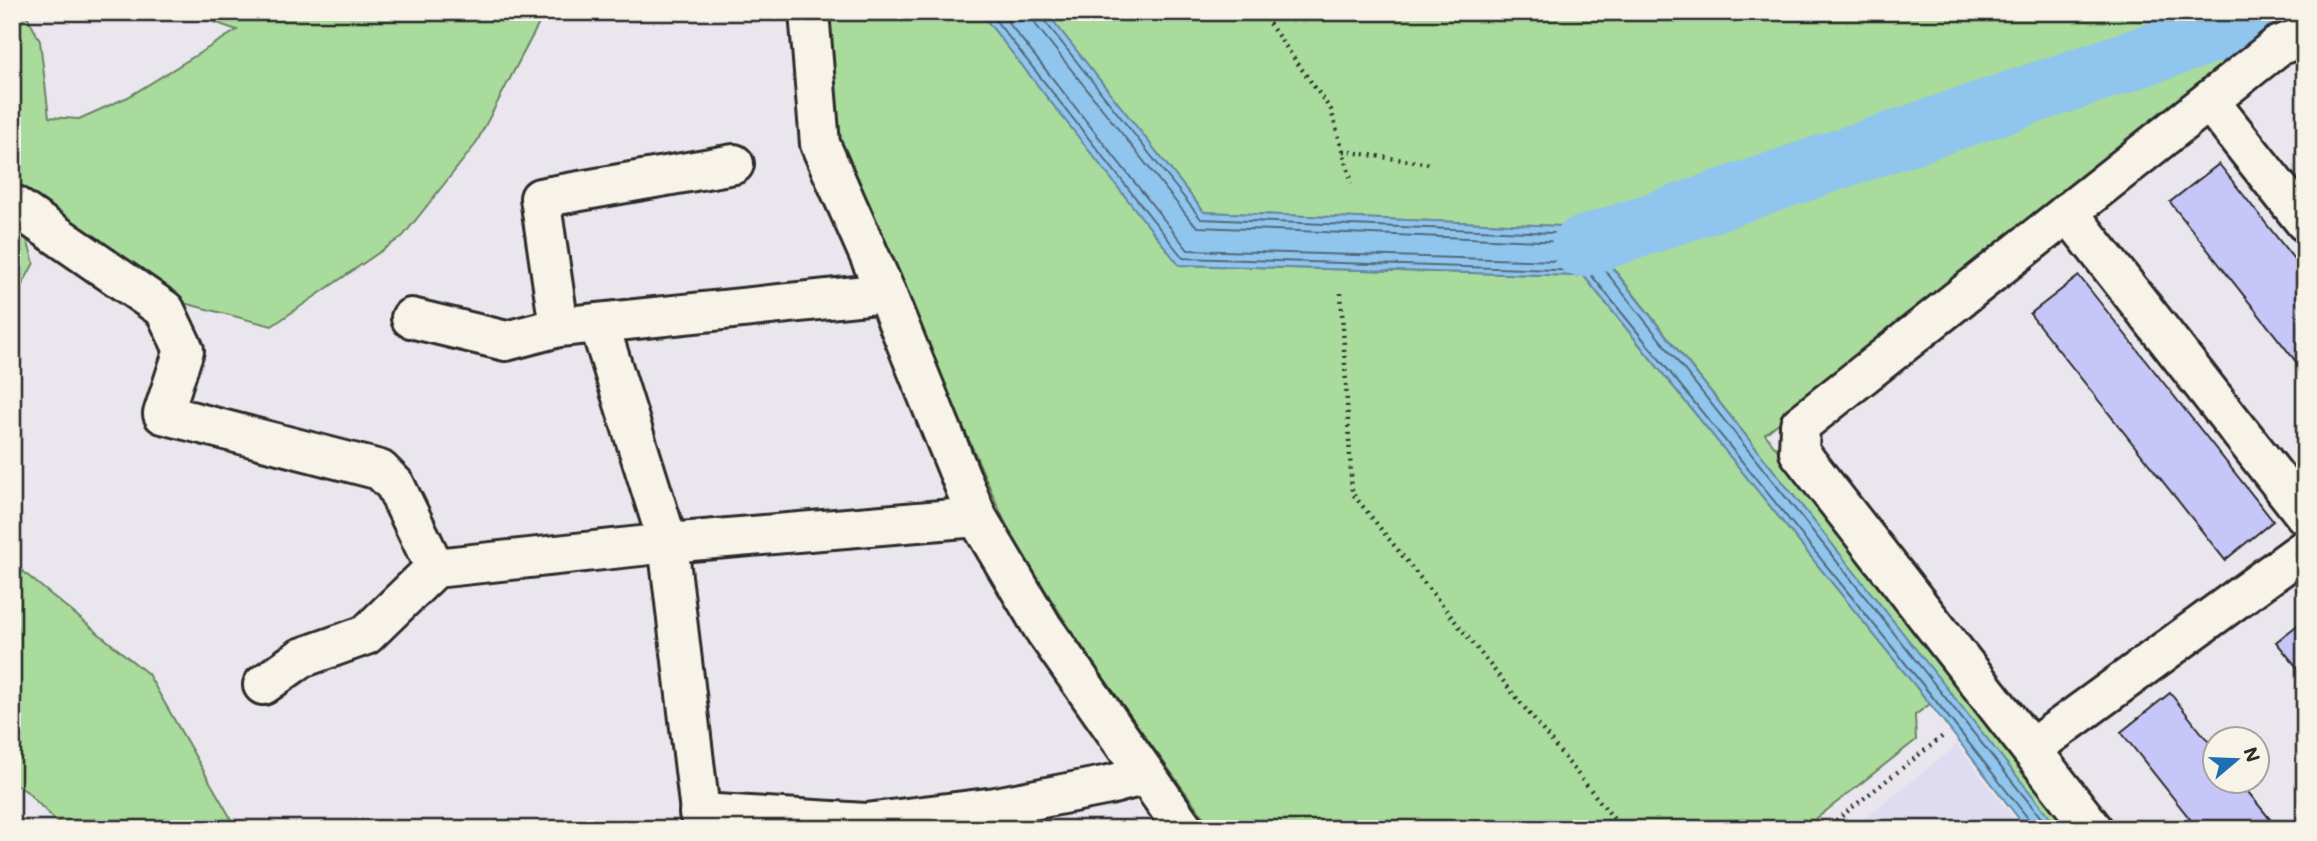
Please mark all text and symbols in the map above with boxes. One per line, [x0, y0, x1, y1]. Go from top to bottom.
north arrow [2202, 726, 2272, 796]
text: N [2238, 743, 2267, 765]

